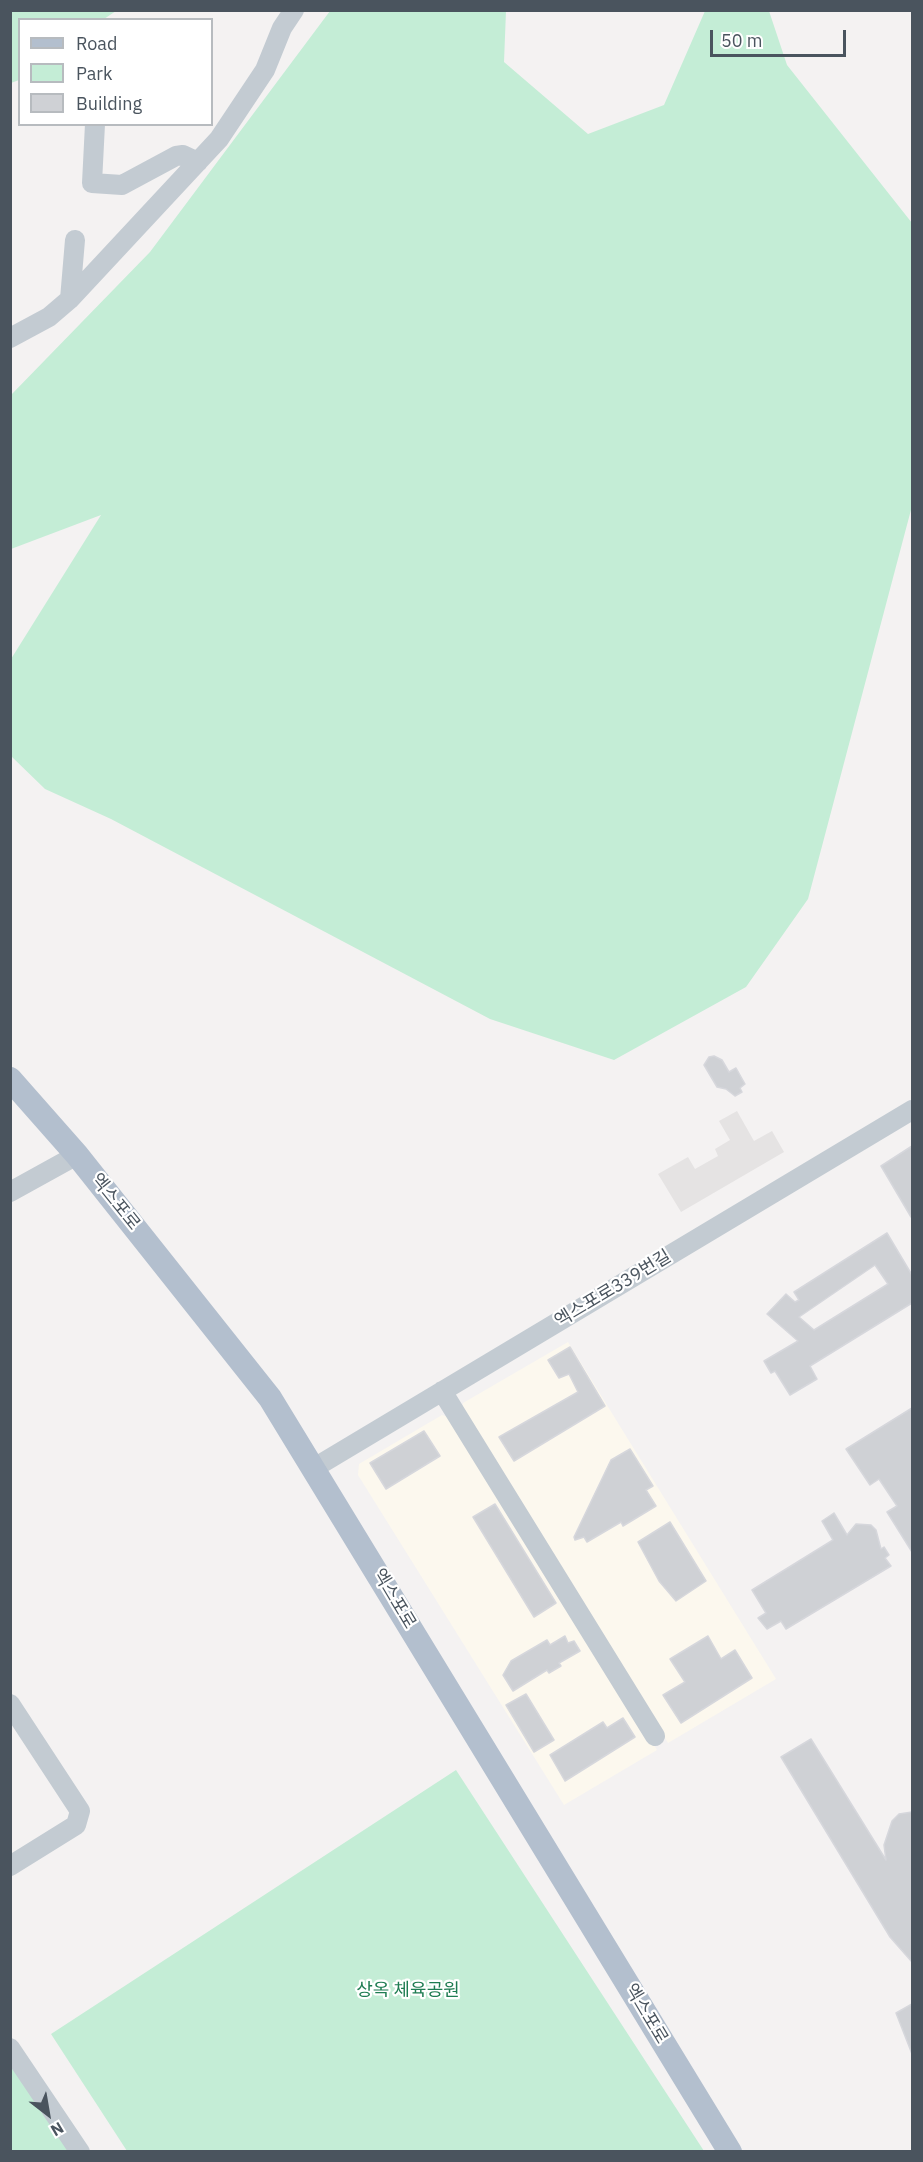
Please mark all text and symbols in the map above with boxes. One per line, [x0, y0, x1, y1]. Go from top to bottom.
legend [18, 18, 213, 126]
scale bar [713, 18, 850, 56]
text: 50 m [721, 29, 763, 52]
text: Road [76, 32, 117, 55]
text: Park [76, 62, 112, 85]
text: Building [76, 92, 142, 115]
street label: 엑스포로 [86, 1169, 144, 1235]
street label: 엑스포로339번길 [551, 1246, 675, 1332]
street label: 엑스포로 [368, 1565, 420, 1633]
park label: 상옥 체육공원 [356, 1980, 460, 2002]
street label: 엑스포로 [620, 1980, 672, 2048]
north arrow [18, 2084, 78, 2144]
text: N [47, 2118, 67, 2141]

